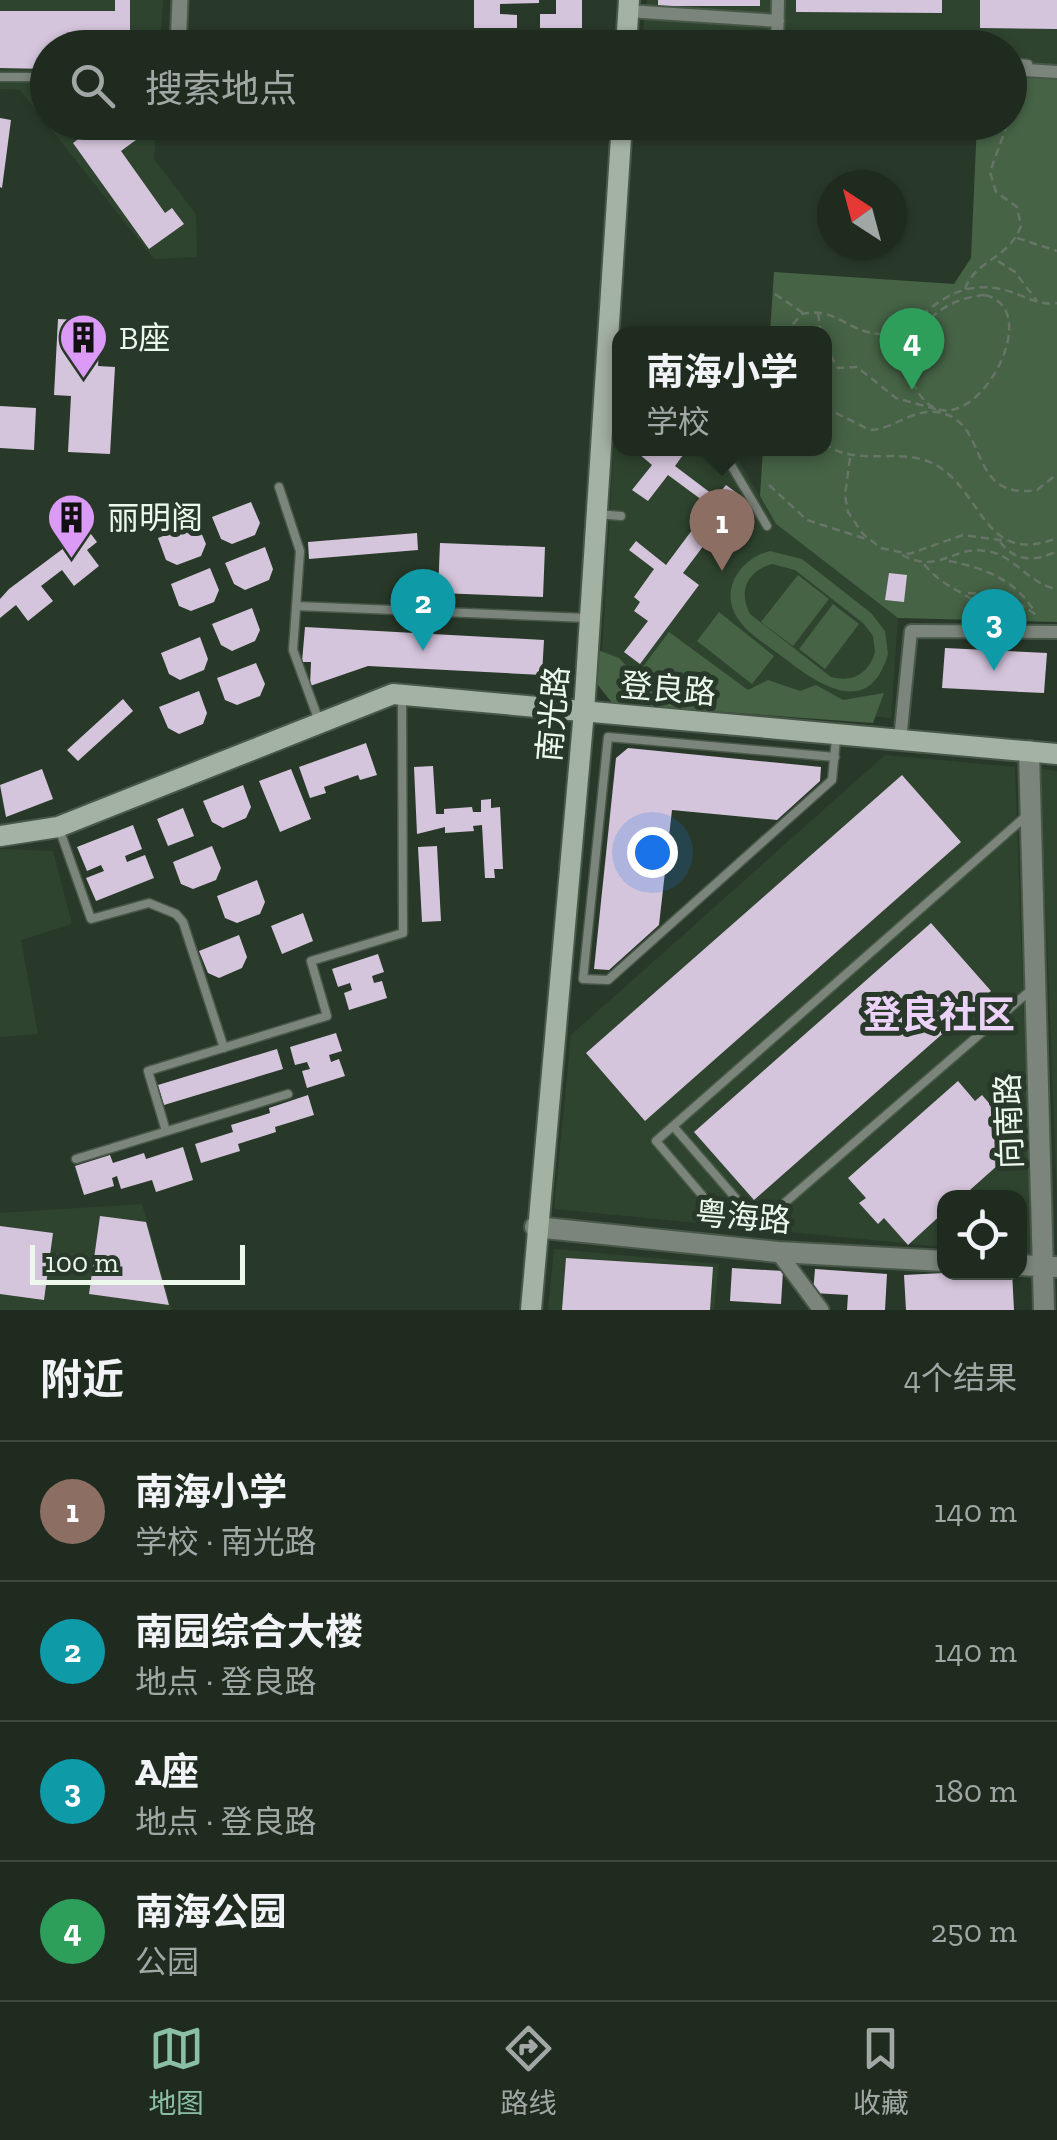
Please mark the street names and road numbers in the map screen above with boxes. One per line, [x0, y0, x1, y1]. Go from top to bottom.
street label: 南光路 [530, 665, 576, 763]
street label: 登良路 [619, 666, 717, 712]
street label: 向南路 [988, 1072, 1030, 1170]
street label: 粤海路 [694, 1194, 792, 1240]

